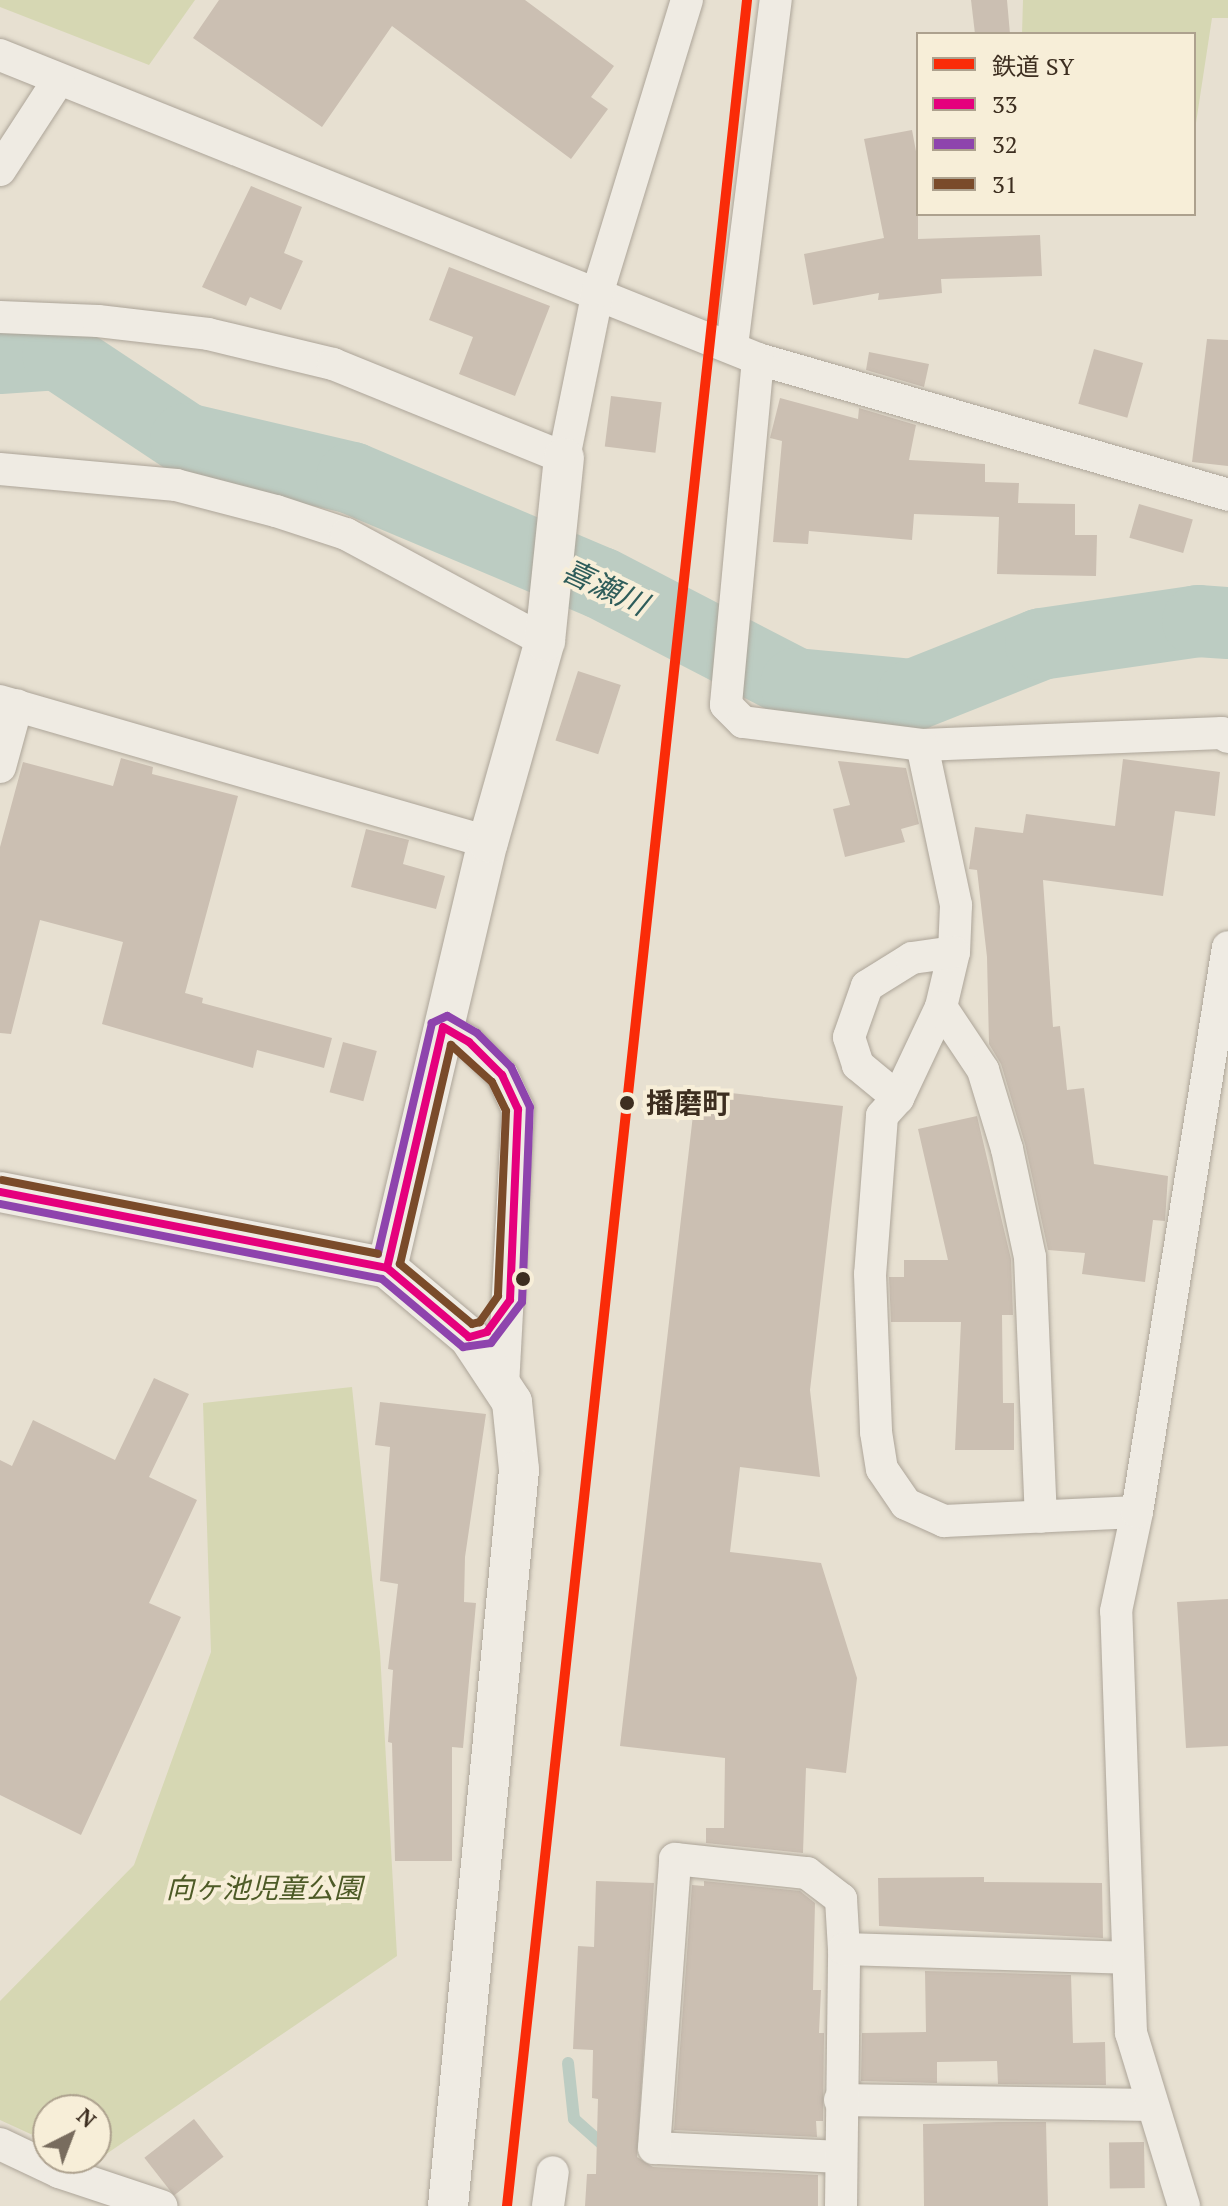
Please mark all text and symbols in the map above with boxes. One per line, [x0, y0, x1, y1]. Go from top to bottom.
legend [916, 32, 1196, 216]
text: 鉄道 SY [992, 50, 1074, 82]
text: 33 [992, 88, 1018, 120]
text: 32 [992, 128, 1018, 160]
text: 31 [992, 168, 1018, 200]
water label: 喜瀬川 [557, 552, 653, 622]
place label: 播磨町 [646, 1086, 730, 1120]
marker: 播磨町 [615, 1091, 639, 1115]
unlabelled marker [515, 1271, 531, 1287]
park label: 向ヶ池児童公園 [166, 1871, 362, 1905]
north arrow [32, 2094, 112, 2174]
text: N [71, 2101, 103, 2134]

